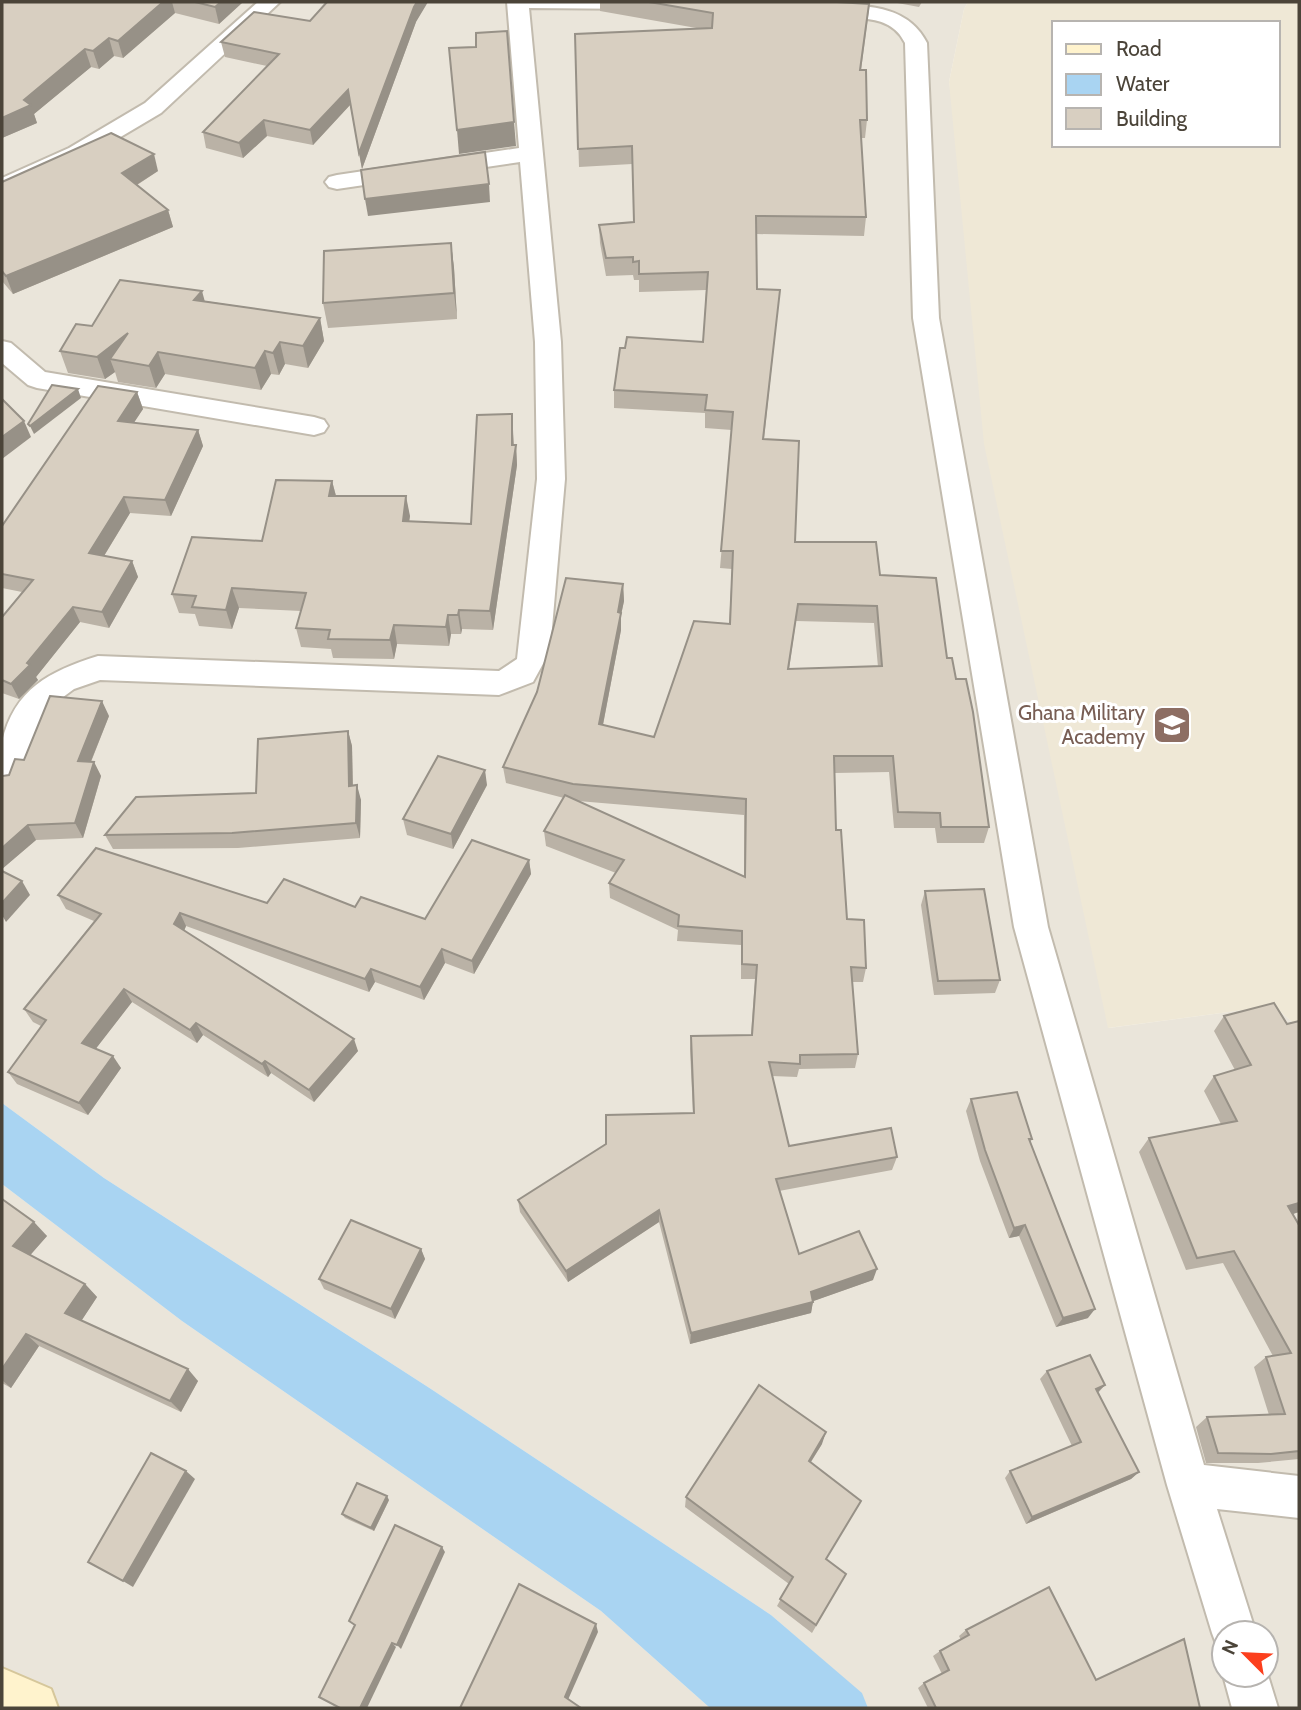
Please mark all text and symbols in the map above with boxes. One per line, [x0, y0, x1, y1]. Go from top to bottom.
legend [1052, 21, 1280, 147]
text: Road [1116, 36, 1162, 61]
text: Water [1116, 71, 1170, 96]
text: Building [1116, 106, 1188, 131]
place label: Ghana Military Academy [1018, 700, 1145, 749]
school or university icon: Ghana Military Academy [1151, 704, 1193, 746]
north arrow [1210, 1619, 1280, 1689]
text: N [1217, 1636, 1243, 1658]

